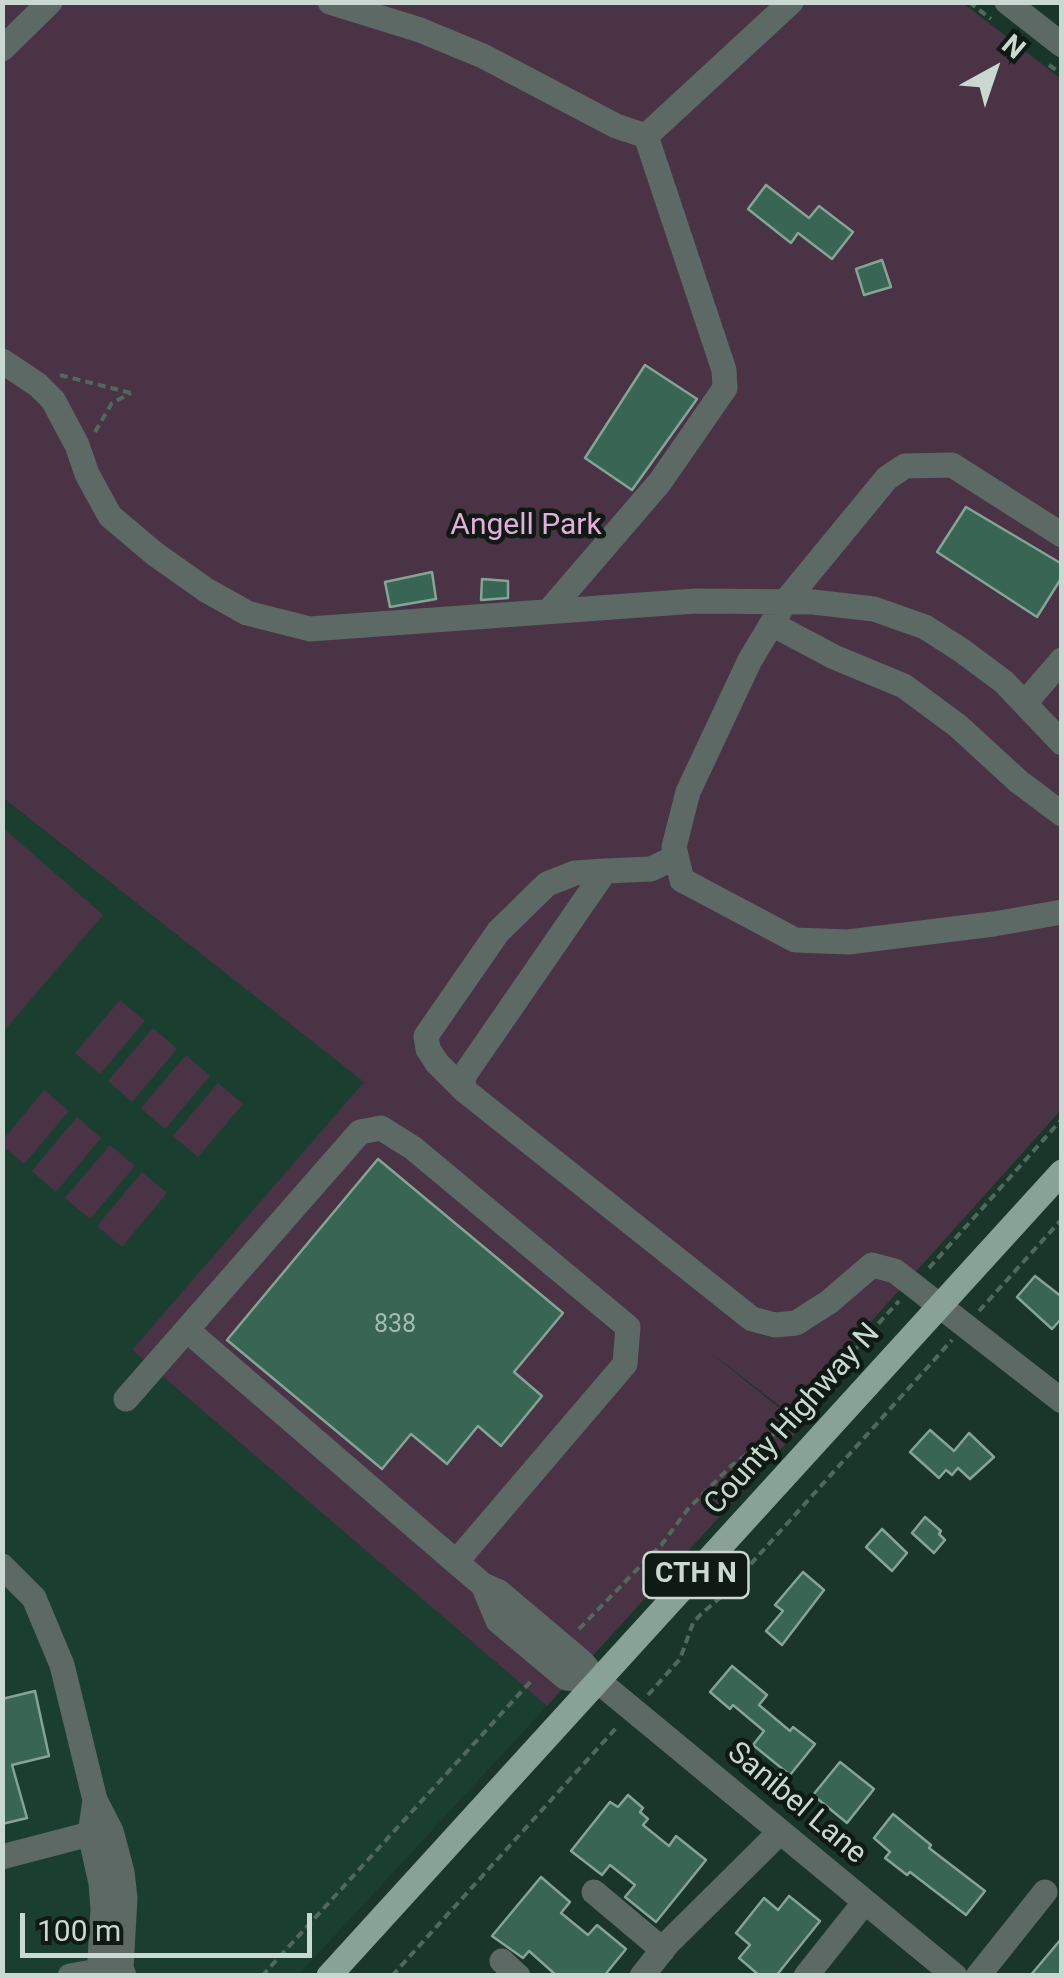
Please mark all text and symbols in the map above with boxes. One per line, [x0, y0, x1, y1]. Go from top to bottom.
north arrow [944, 20, 1044, 120]
text: N [995, 28, 1032, 66]
park label: Angell Park [450, 508, 602, 544]
house number: 838 [374, 1311, 416, 1341]
street label: County Highway N [698, 1317, 888, 1523]
road number: CTH N [644, 1552, 748, 1598]
street label: Sanibel Lane [719, 1735, 873, 1873]
scale bar [25, 1893, 318, 1955]
text: 100 m [37, 1913, 121, 1948]

